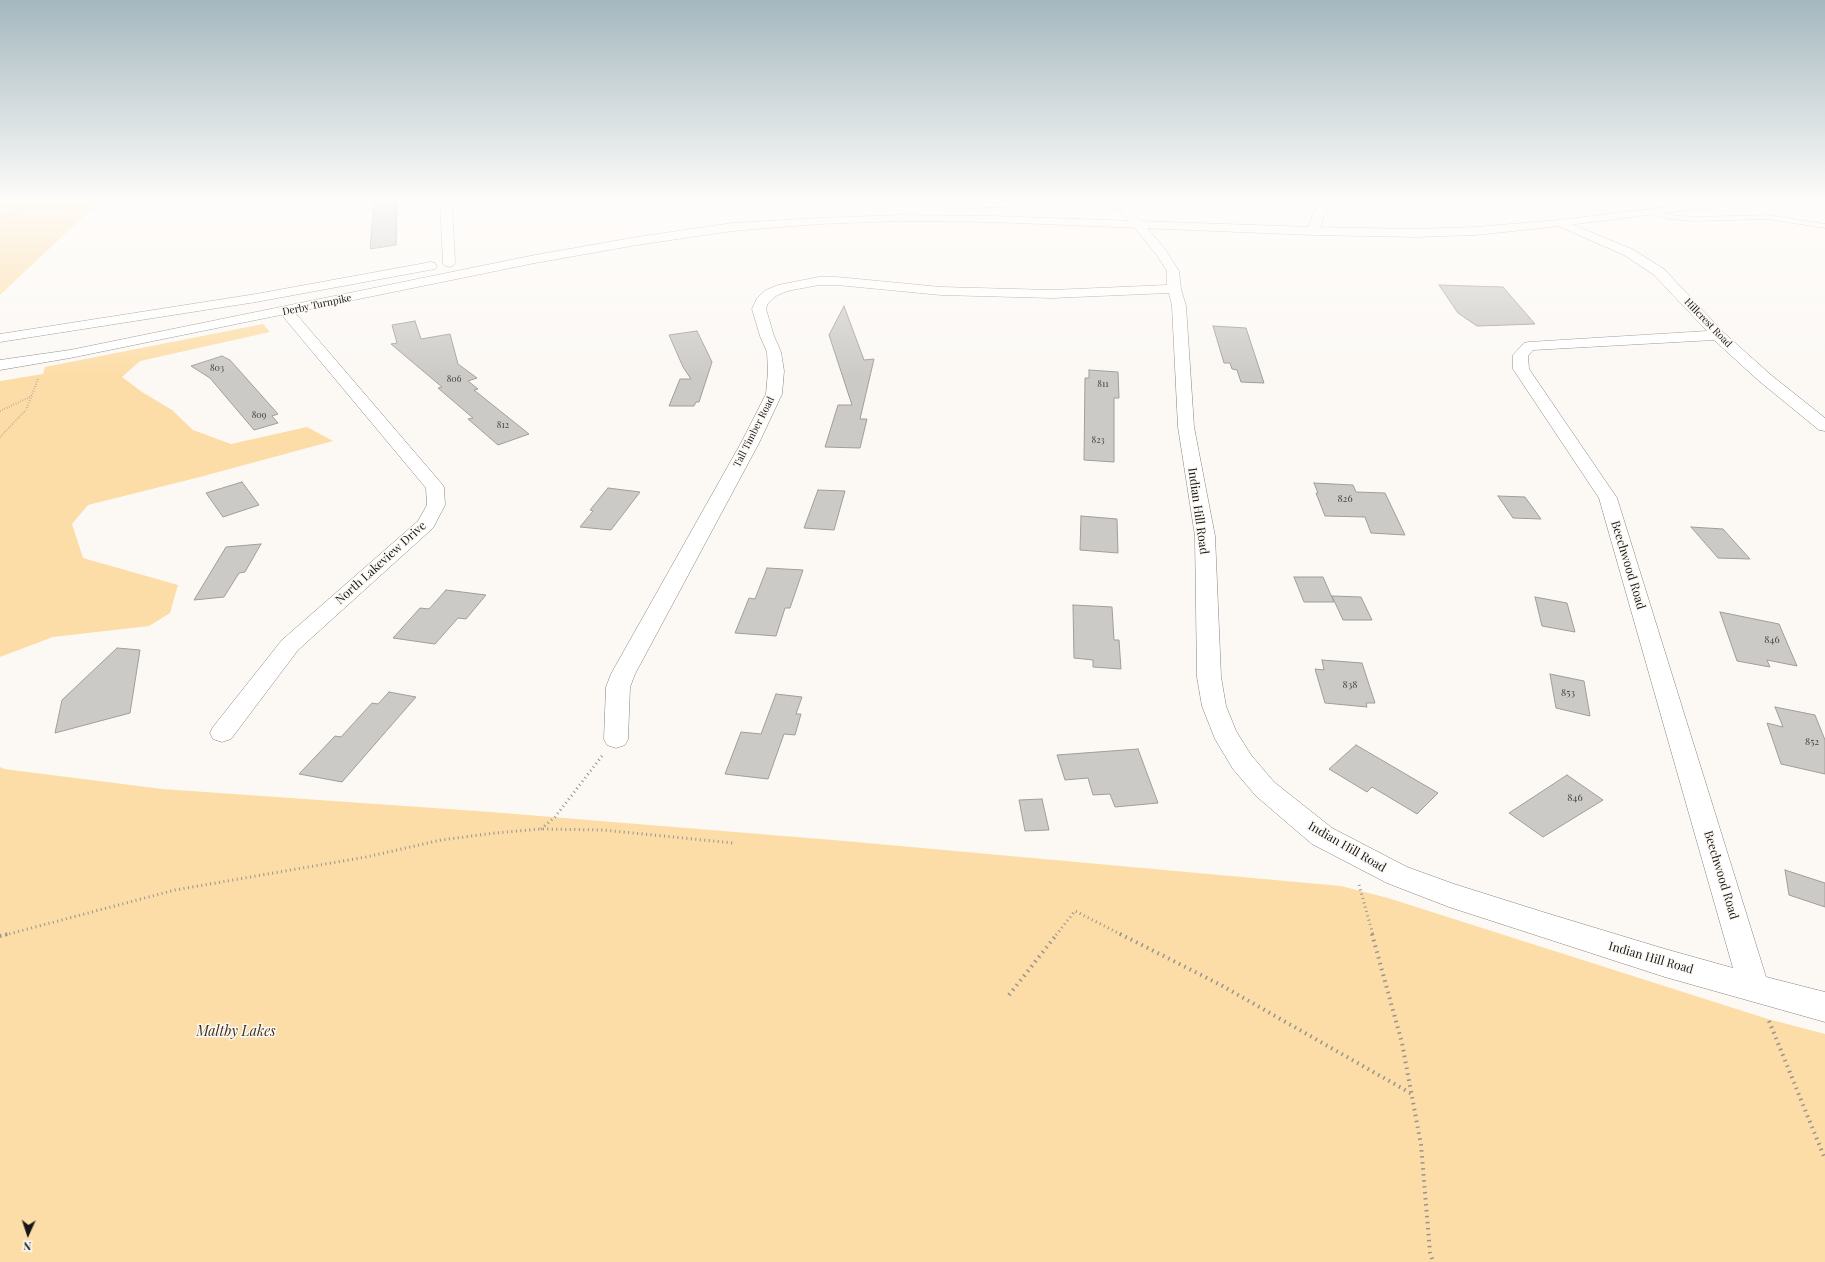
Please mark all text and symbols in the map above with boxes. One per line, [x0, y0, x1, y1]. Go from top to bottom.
street label: Derby Turnpike [281, 292, 353, 318]
street label: Hillcrest Road [1682, 296, 1734, 350]
house number: 803 [210, 363, 224, 373]
house number: 806 [447, 374, 461, 384]
house number: 811 [1097, 379, 1109, 389]
street label: Tall Timber Road [731, 395, 777, 469]
house number: 809 [252, 410, 266, 420]
house number: 812 [497, 420, 509, 430]
house number: 823 [1091, 435, 1105, 445]
street label: Indian Hill Road [1185, 467, 1211, 555]
house number: 826 [1337, 493, 1353, 505]
street label: North Lakeview Drive [333, 519, 429, 607]
street label: Beechwood Road [1608, 519, 1648, 611]
house number: 846 [1764, 634, 1780, 646]
house number: 838 [1343, 679, 1357, 691]
house number: 853 [1561, 687, 1575, 699]
house number: 852 [1805, 736, 1819, 748]
house number: 846 [1567, 792, 1583, 804]
street label: Indian Hill Road [1305, 819, 1389, 875]
street label: Beechwood Road [1701, 829, 1741, 921]
street label: Indian Hill Road [1607, 939, 1695, 977]
park label: Maltby Lakes [196, 1024, 276, 1040]
north arrow [8, 1214, 48, 1254]
text: N [23, 1239, 32, 1254]

